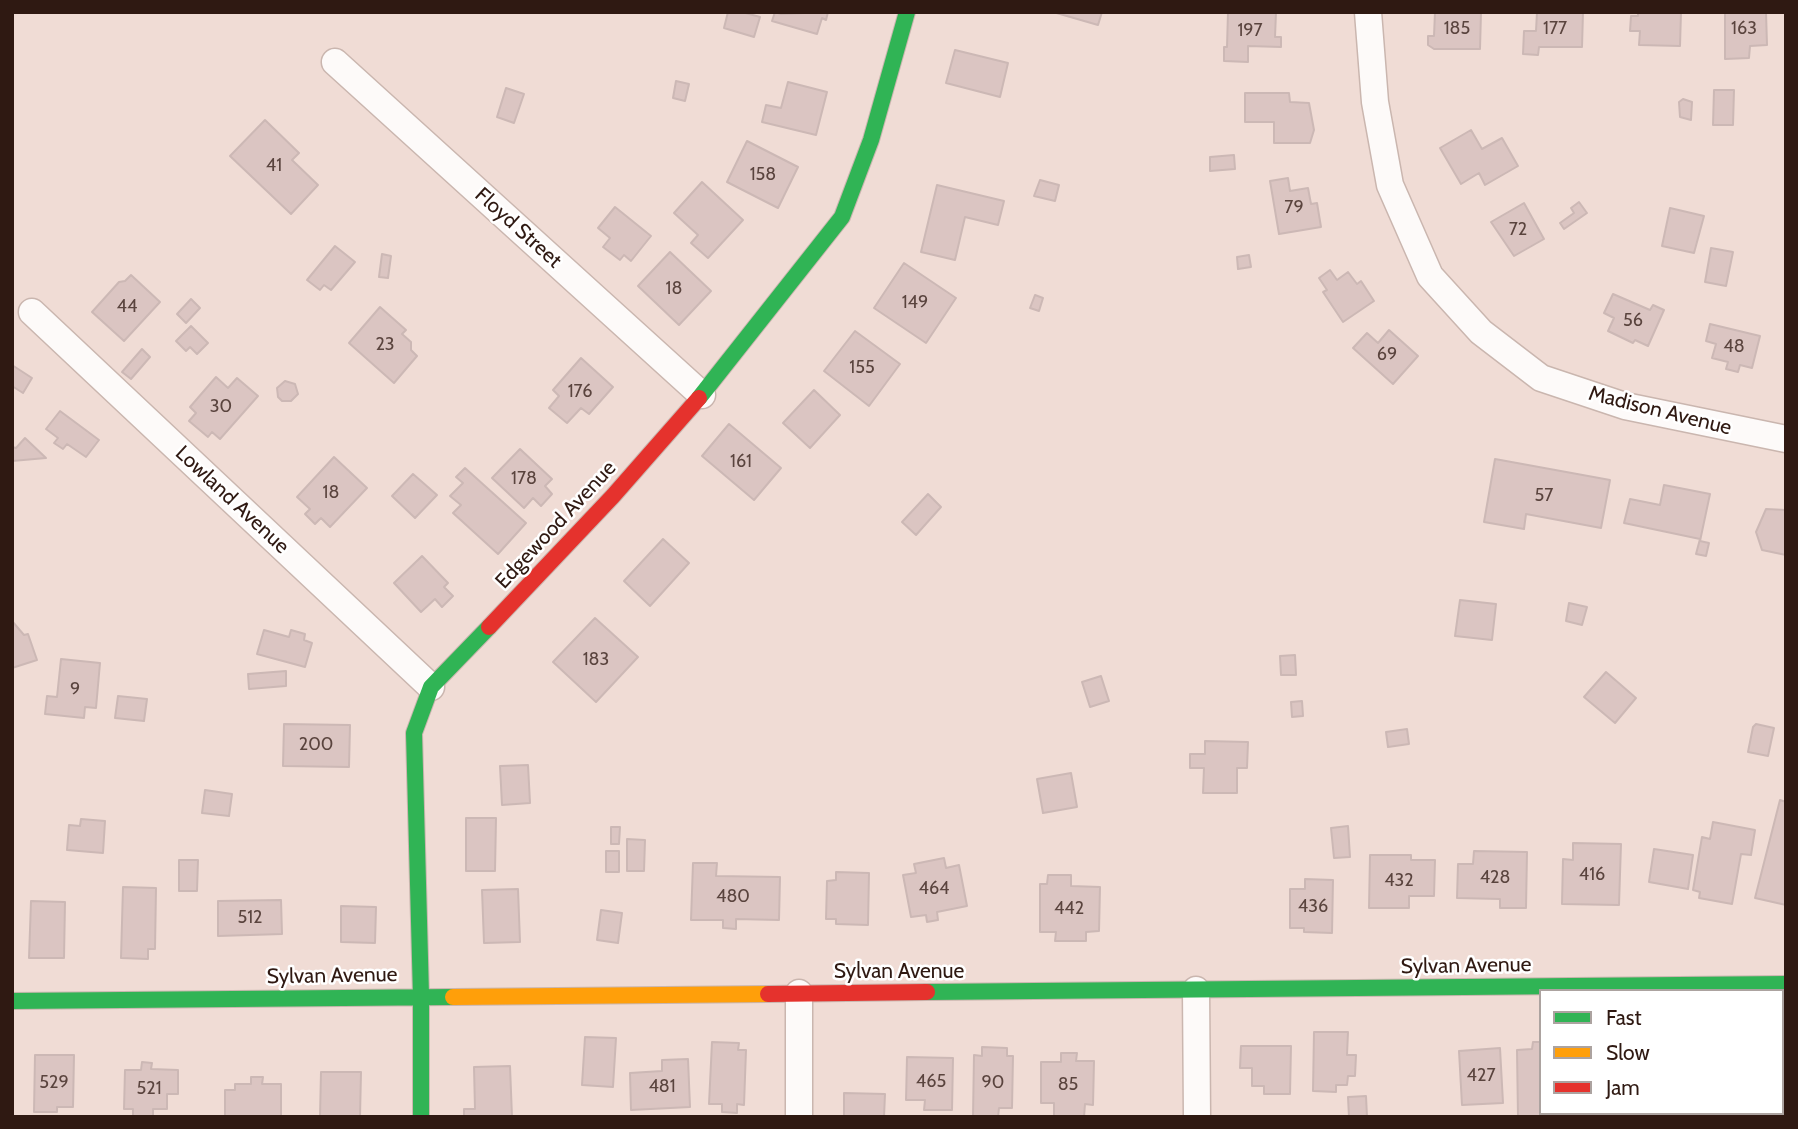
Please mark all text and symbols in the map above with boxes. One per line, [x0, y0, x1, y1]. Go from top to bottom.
house number: 185 [1444, 18, 1470, 40]
house number: 177 [1543, 18, 1567, 40]
house number: 163 [1731, 18, 1757, 40]
house number: 197 [1237, 20, 1263, 42]
house number: 41 [266, 155, 282, 177]
house number: 158 [750, 164, 776, 186]
street label: Floyd Street [469, 183, 567, 273]
house number: 79 [1284, 197, 1304, 219]
house number: 72 [1509, 219, 1527, 241]
house number: 18 [666, 278, 682, 300]
house number: 149 [902, 292, 928, 314]
house number: 44 [117, 296, 137, 318]
house number: 56 [1623, 310, 1643, 332]
house number: 23 [375, 334, 395, 356]
house number: 48 [1723, 336, 1745, 358]
house number: 69 [1377, 344, 1397, 366]
house number: 155 [849, 357, 875, 379]
house number: 176 [568, 381, 592, 403]
street label: Madison Avenue [1586, 381, 1734, 441]
house number: 30 [210, 396, 232, 418]
street label: Lowland Avenue [170, 441, 294, 559]
house number: 161 [730, 451, 752, 473]
street label: Edgewood Avenue [490, 456, 622, 594]
house number: 178 [511, 468, 537, 490]
house number: 18 [323, 482, 339, 504]
house number: 57 [1535, 485, 1553, 507]
house number: 183 [583, 649, 609, 671]
house number: 9 [70, 679, 80, 701]
house number: 200 [299, 734, 333, 756]
house number: 416 [1579, 864, 1605, 886]
house number: 428 [1480, 867, 1510, 889]
house number: 432 [1384, 870, 1414, 892]
house number: 464 [918, 878, 950, 900]
house number: 480 [716, 886, 750, 908]
house number: 436 [1298, 896, 1328, 918]
house number: 442 [1054, 898, 1084, 920]
house number: 512 [237, 907, 263, 929]
street label: Sylvan Avenue [1400, 952, 1532, 980]
street label: Sylvan Avenue [834, 959, 964, 985]
street label: Sylvan Avenue [266, 962, 398, 990]
legend [1539, 989, 1784, 1115]
text: Fast [1606, 1005, 1642, 1030]
text: Slow [1606, 1040, 1650, 1065]
house number: 427 [1467, 1065, 1495, 1087]
house number: 465 [916, 1071, 946, 1093]
house number: 529 [39, 1072, 69, 1094]
house number: 90 [982, 1072, 1004, 1094]
house number: 85 [1058, 1074, 1078, 1096]
text: Jam [1606, 1075, 1640, 1100]
house number: 481 [648, 1076, 676, 1098]
house number: 521 [136, 1078, 162, 1100]

